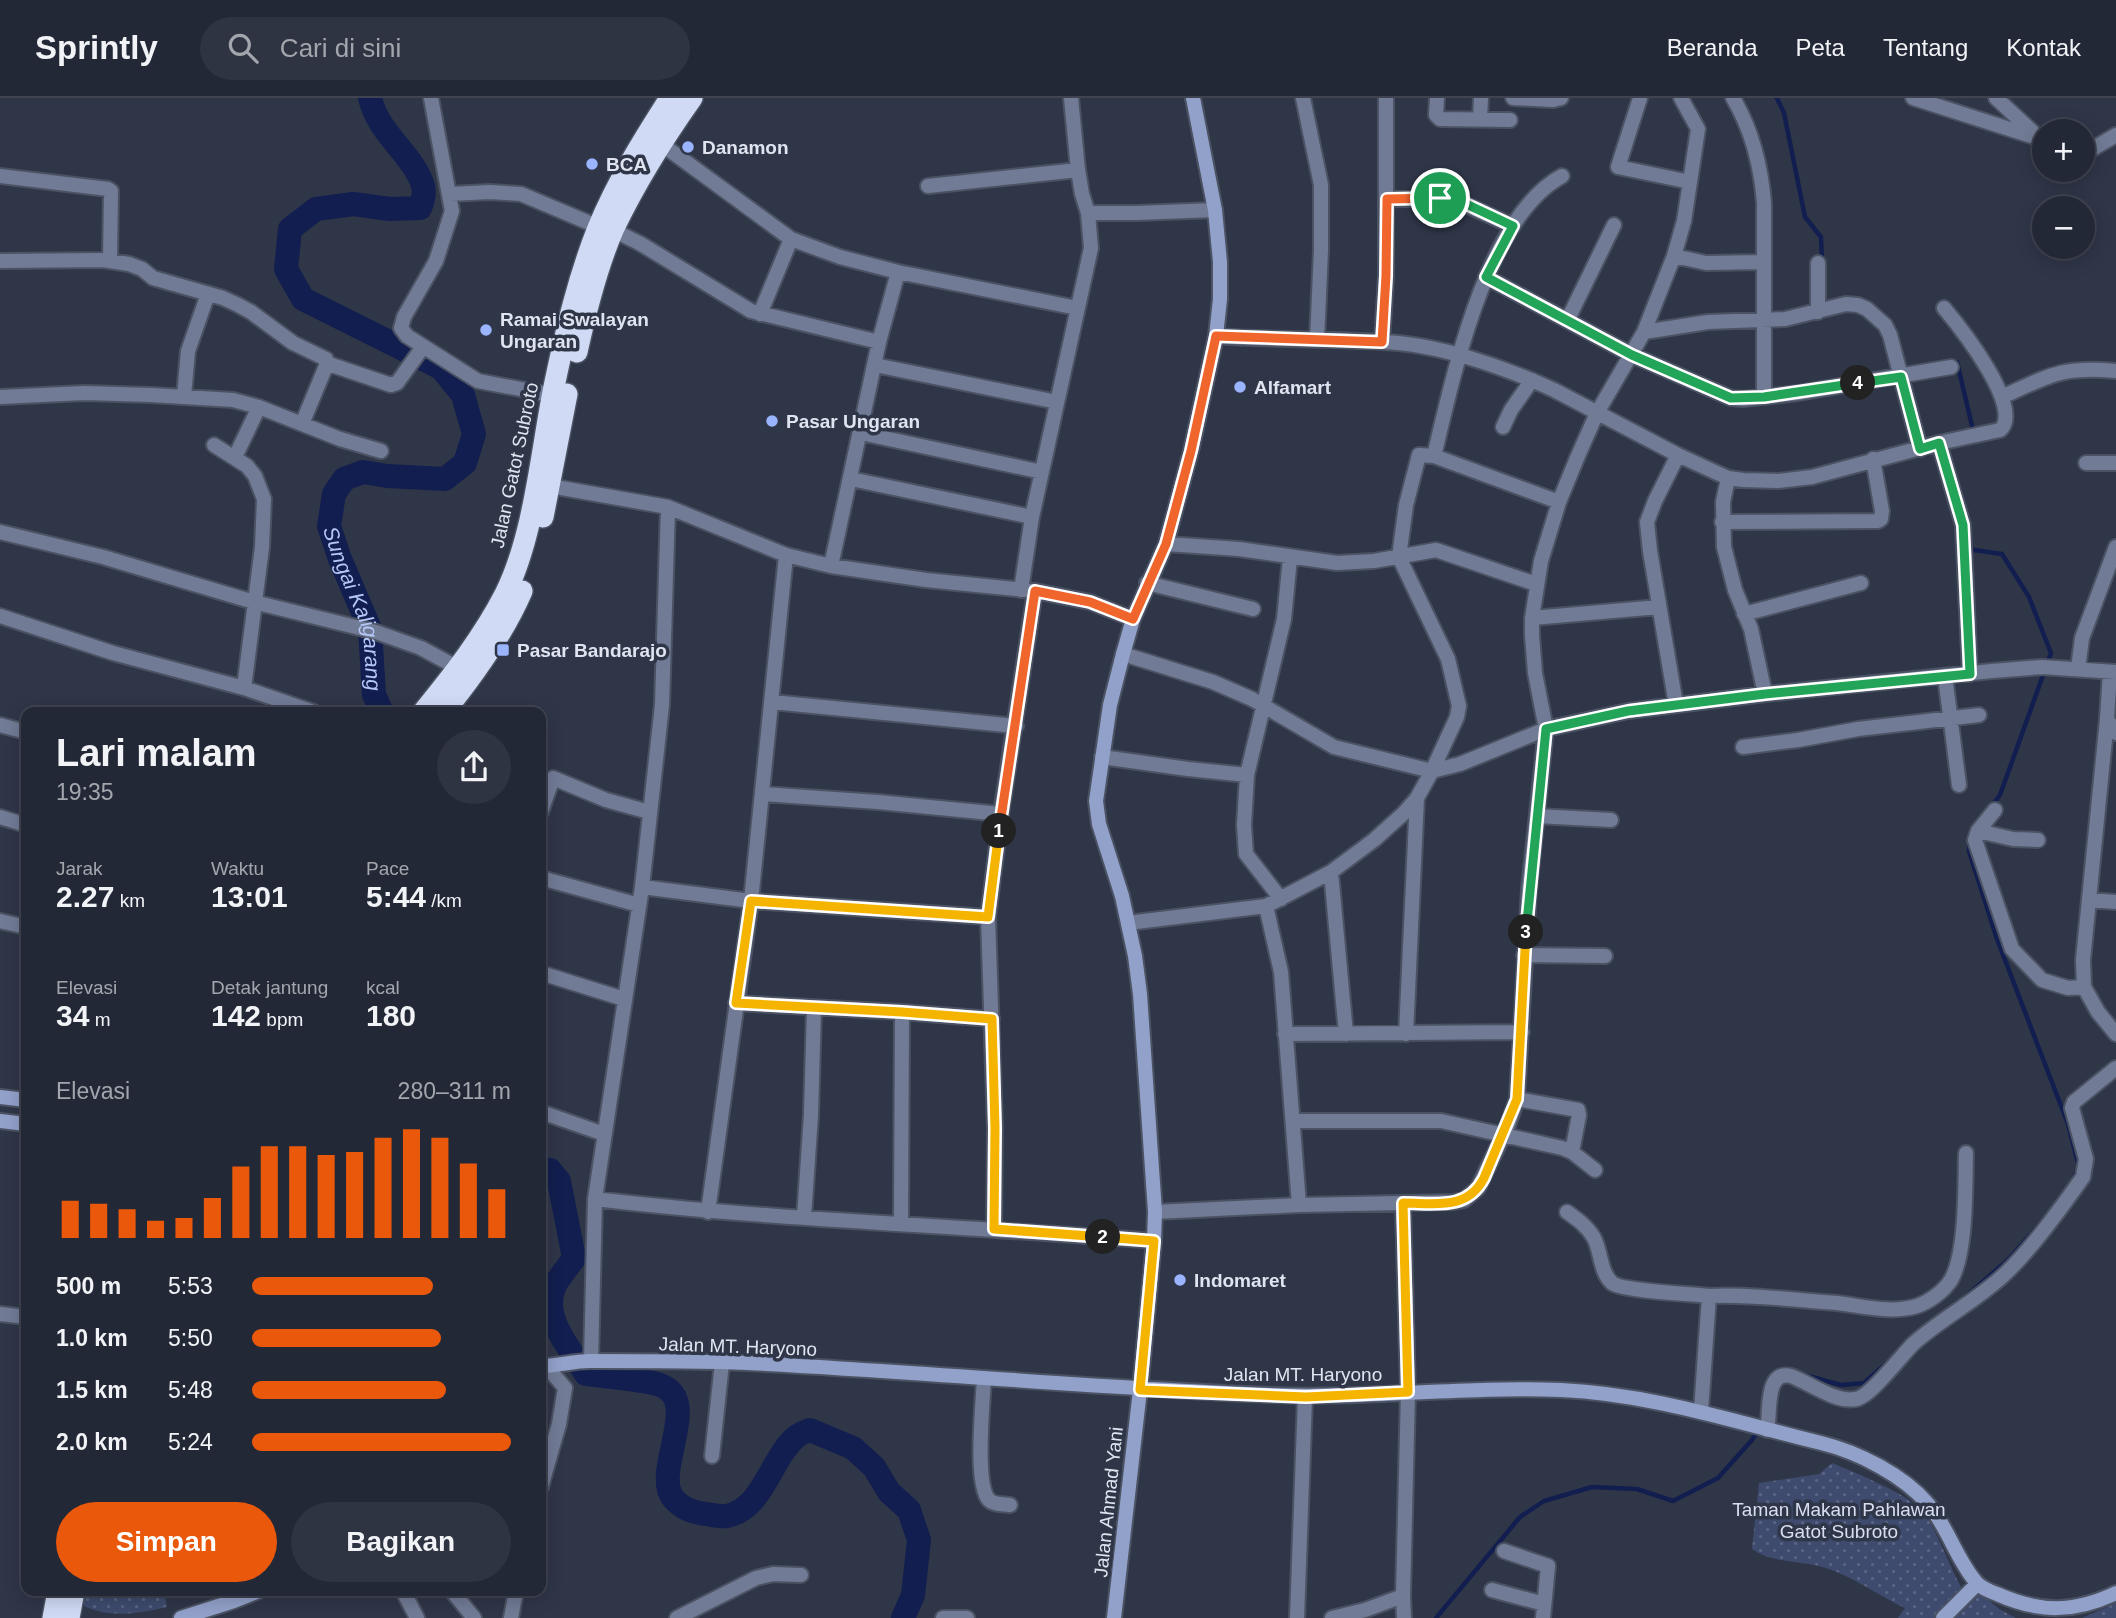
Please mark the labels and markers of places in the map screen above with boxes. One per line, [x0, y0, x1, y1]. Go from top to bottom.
place label: Danamon [702, 137, 789, 158]
marker: Danamon [680, 139, 696, 155]
place label: BCA [606, 154, 647, 175]
marker: BCA [584, 156, 600, 172]
pin [1410, 168, 1470, 228]
place label: Ramai Swalayan Ungaran [500, 309, 649, 352]
marker: Ramai Swalayan Ungaran [478, 322, 494, 338]
pin: 4 [1840, 366, 1876, 400]
place label: Alfamart [1254, 377, 1332, 398]
marker: Alfamart [1232, 379, 1248, 395]
place label: Pasar Ungaran [786, 411, 920, 432]
marker: Pasar Ungaran [764, 413, 780, 429]
place label: Pasar Bandarajo [517, 640, 667, 661]
marker: Pasar Bandarajo [495, 642, 511, 658]
pin: 1 [982, 814, 1016, 848]
pin: 3 [1508, 914, 1544, 950]
pin: 2 [1086, 1220, 1120, 1254]
place label: Indomaret [1194, 1270, 1287, 1291]
marker: Indomaret [1172, 1272, 1188, 1288]

